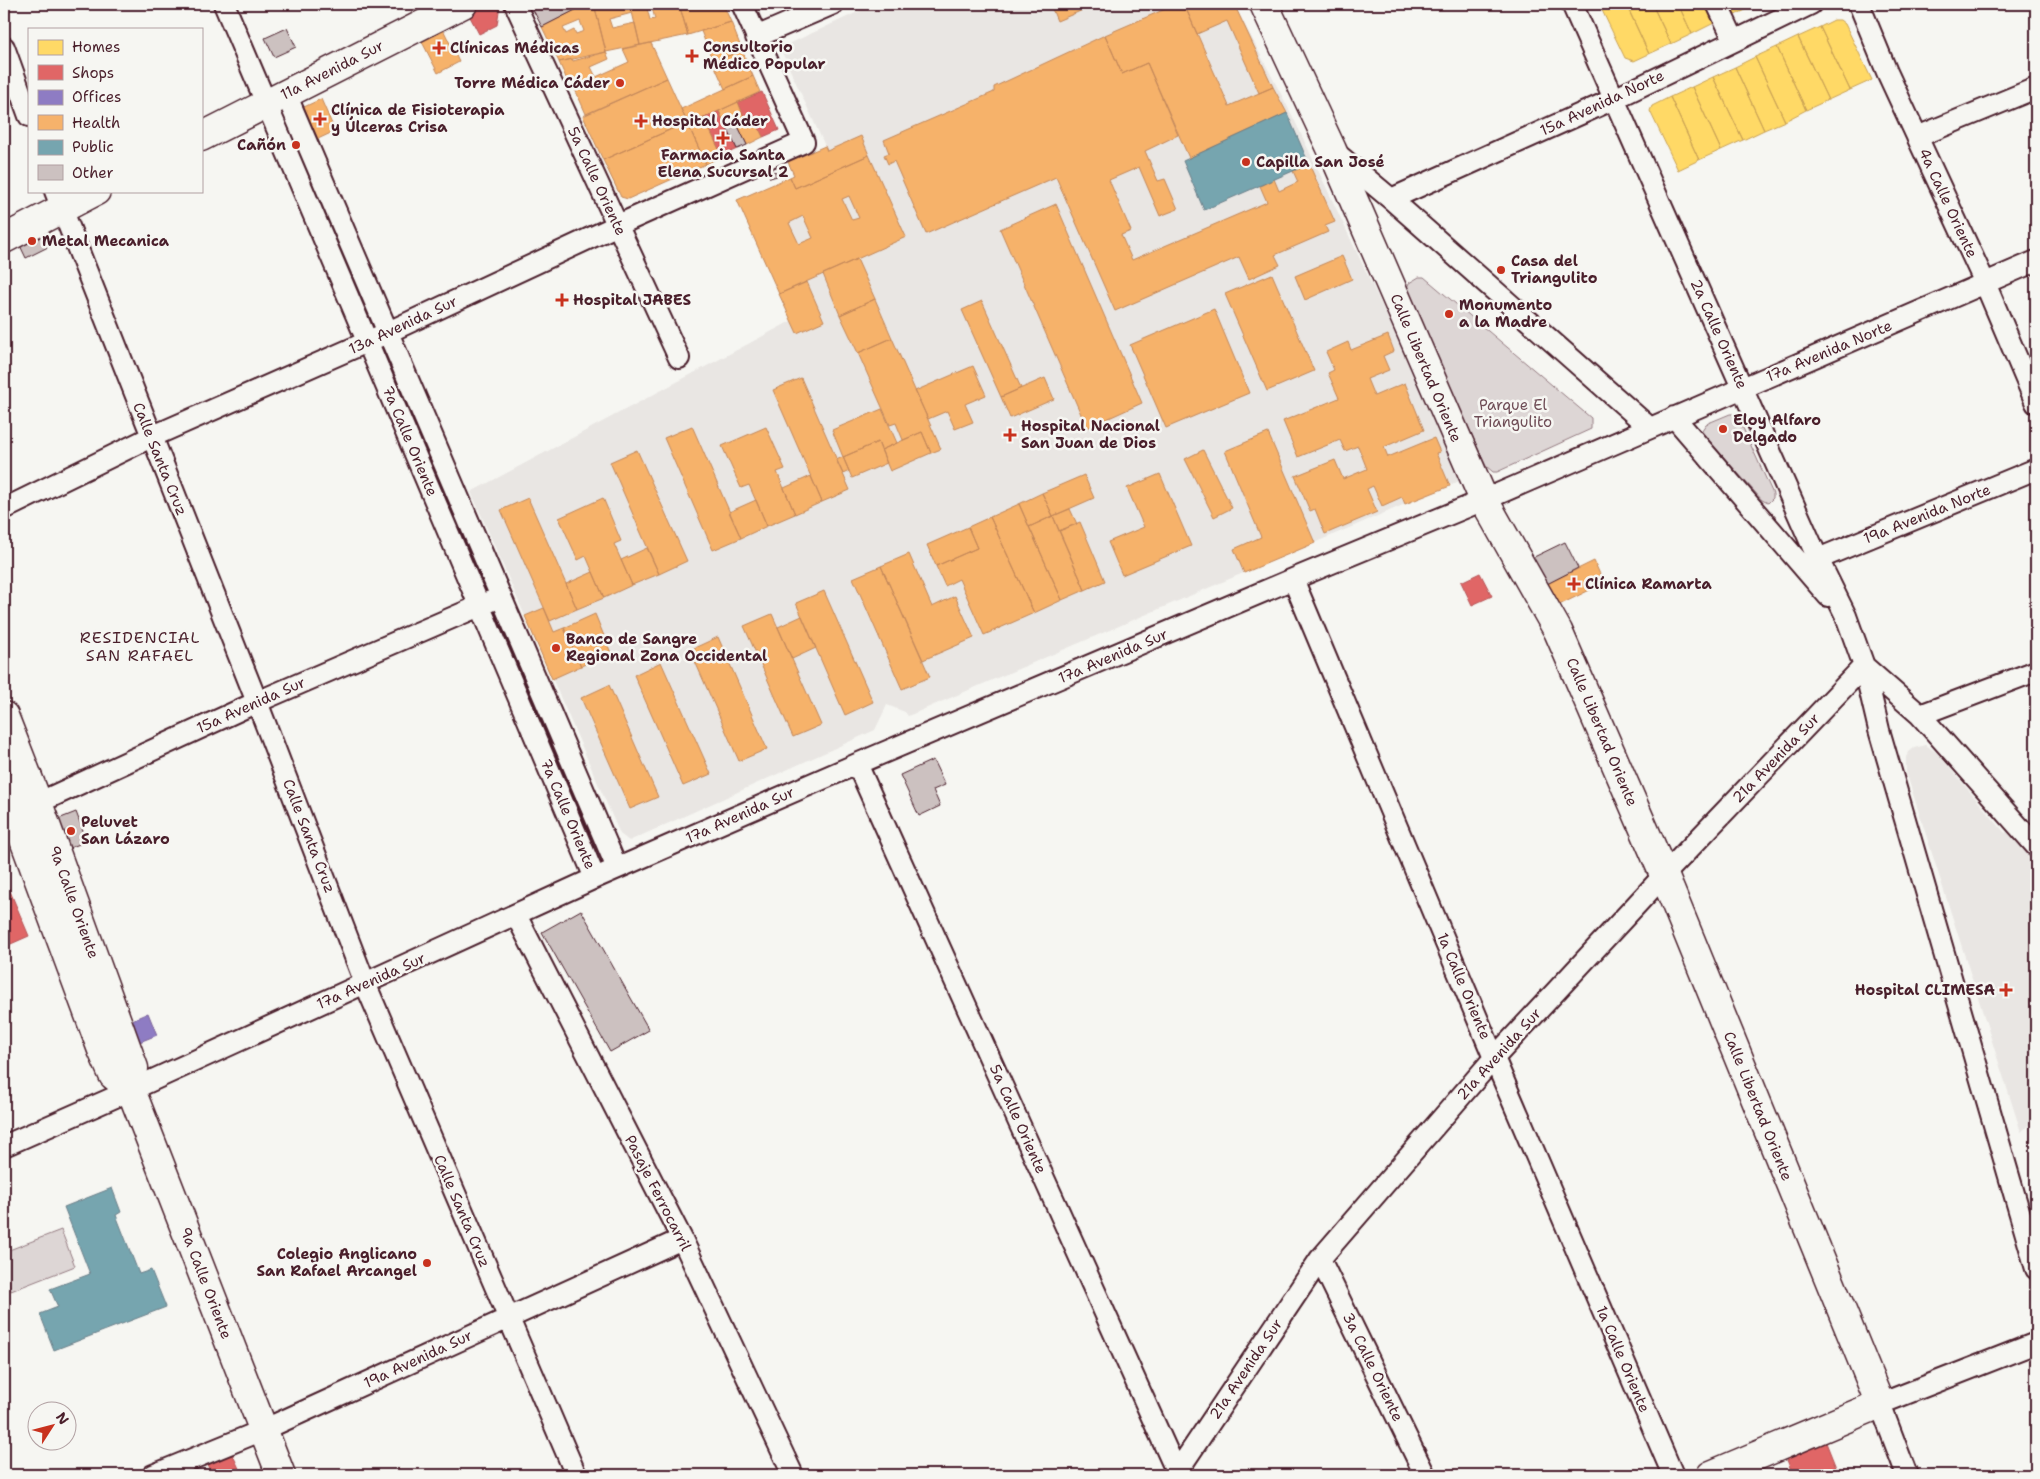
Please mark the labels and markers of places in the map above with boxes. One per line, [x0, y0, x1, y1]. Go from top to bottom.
place label: Consultorio Médico Popular [703, 37, 826, 74]
place label: Clínicas Médicas [450, 38, 580, 58]
marker: Clínicas Médicas [432, 41, 446, 55]
marker: Consultorio Médico Popular [685, 49, 699, 63]
place label: Torre Médica Cáder [454, 73, 610, 93]
marker: Torre Médica Cáder [614, 77, 626, 89]
place label: Clínica de Fisioterapia y Úlceras Crisa [331, 100, 505, 137]
place label: Hospital Cáder [652, 111, 768, 131]
marker: Clínica de Fisioterapia y Úlceras Crisa [313, 112, 327, 126]
marker: Hospital Cáder [634, 114, 648, 128]
marker: Farmacia Santa Elena Sucursal 2 [717, 132, 729, 144]
place label: Cañón [237, 135, 286, 155]
marker: Cañón [290, 139, 302, 151]
place label: Farmacia Santa Elena Sucursal 2 [658, 145, 789, 182]
place label: Capilla San José [1256, 152, 1385, 172]
marker: Capilla San José [1240, 156, 1252, 168]
place label: Metal Mecanica [42, 231, 170, 251]
marker: Metal Mecanica [26, 235, 38, 247]
place label: Casa del Triangulito [1511, 251, 1598, 288]
marker: Casa del Triangulito [1495, 264, 1507, 276]
place label: Hospital JABES [573, 290, 692, 310]
marker: Hospital JABES [555, 293, 569, 307]
place label: Monumento a la Madre [1459, 295, 1553, 332]
marker: Monumento a la Madre [1443, 308, 1455, 320]
place label: Eloy Alfaro Delgado [1733, 410, 1821, 447]
place label: Hospital Nacional San Juan de Dios [1021, 416, 1160, 453]
marker: Eloy Alfaro Delgado [1717, 423, 1729, 435]
marker: Hospital Nacional San Juan de Dios [1003, 428, 1017, 442]
place label: Clínica Ramarta [1585, 574, 1712, 594]
marker: Clínica Ramarta [1567, 577, 1581, 591]
place label: Banco de Sangre Regional Zona Occidental [566, 629, 767, 666]
marker: Banco de Sangre Regional Zona Occidental [550, 642, 562, 654]
place label: Peluvet San Lázaro [81, 812, 170, 849]
marker: Peluvet San Lázaro [65, 825, 77, 837]
place label: Hospital CLIMESA [1855, 980, 1995, 1000]
marker: Hospital CLIMESA [1999, 983, 2013, 997]
place label: Colegio Anglicano San Rafael Arcangel [256, 1244, 417, 1281]
marker: Colegio Anglicano San Rafael Arcangel [421, 1257, 433, 1269]

